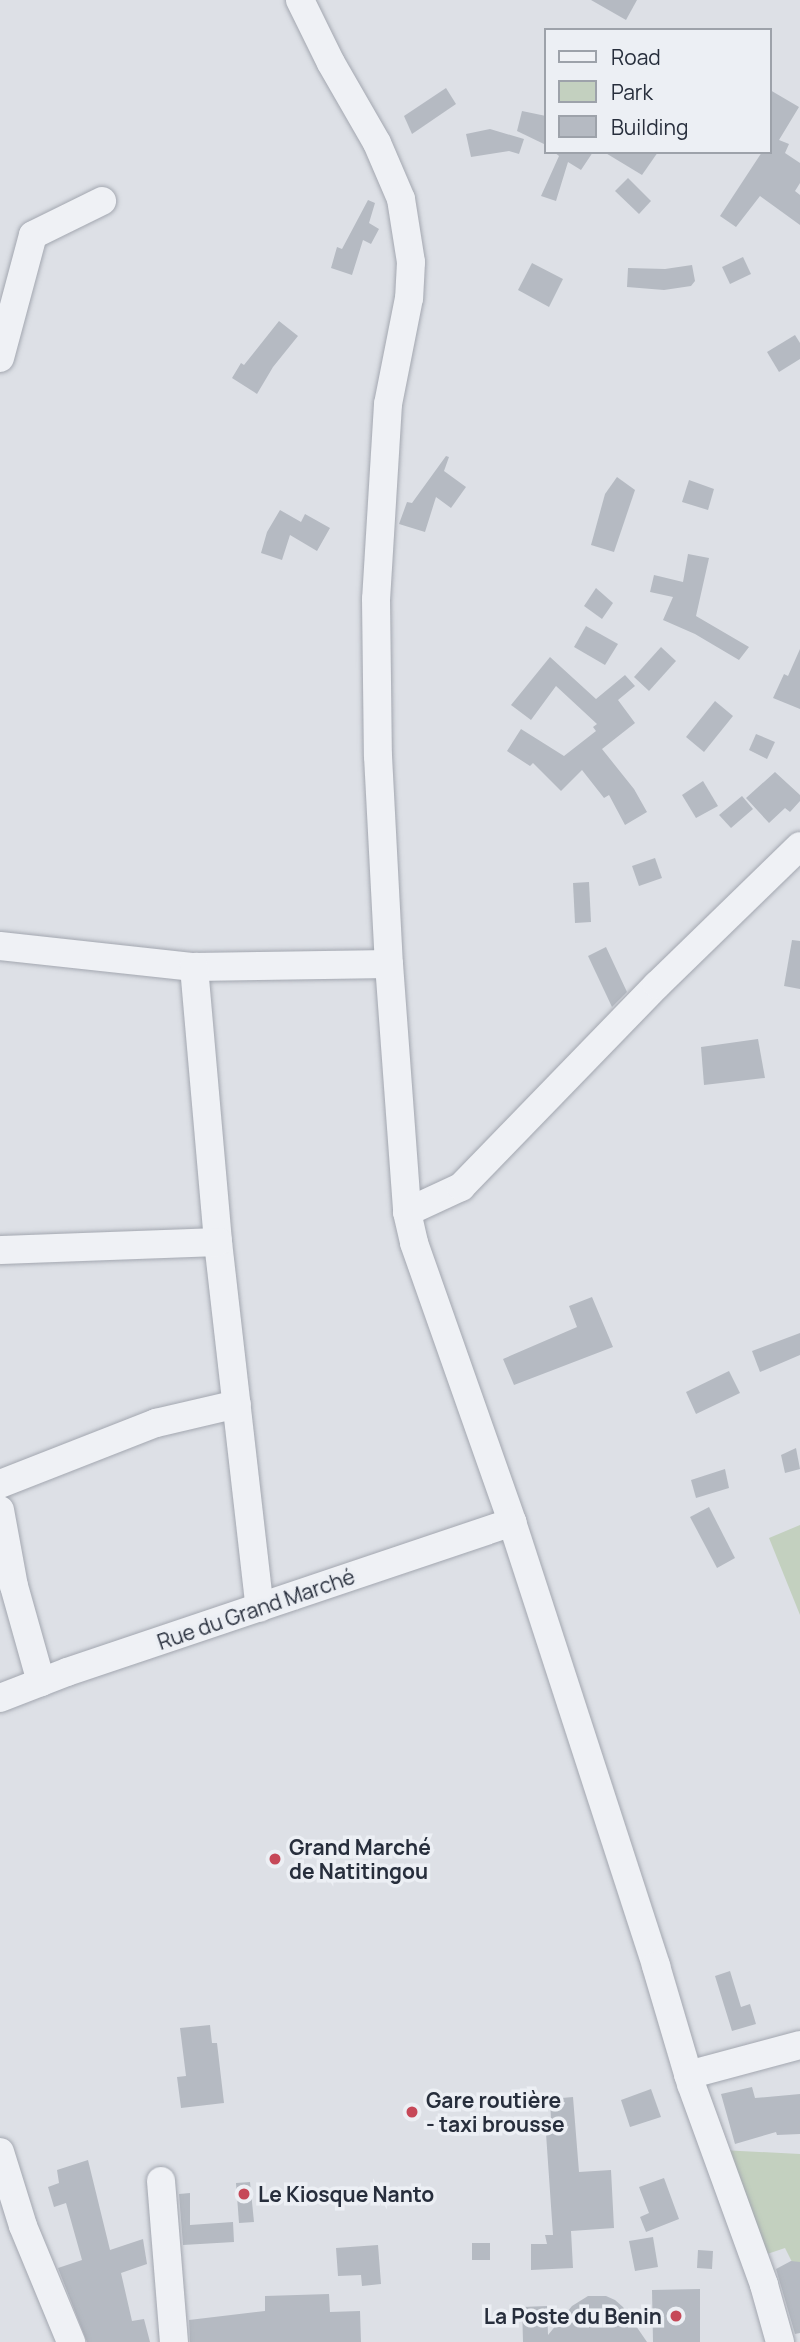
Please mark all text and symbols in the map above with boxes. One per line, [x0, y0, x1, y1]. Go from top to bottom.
legend [544, 28, 772, 154]
text: Road [611, 43, 661, 71]
text: Park [611, 78, 653, 106]
text: Building [611, 113, 688, 141]
street label: Rue du Grand Marché [154, 1563, 358, 1655]
place label: Grand Marché de Natitingou [289, 1834, 431, 1884]
marker: Grand Marché de Natitingou [267, 1851, 283, 1867]
place label: Gare routière - taxi brousse [426, 2087, 565, 2137]
marker: Gare routière - taxi brousse [404, 2104, 420, 2120]
place label: Le Kiosque Nanto [258, 2181, 434, 2207]
marker: Le Kiosque Nanto [236, 2186, 252, 2202]
place label: La Poste du Benin [484, 2303, 662, 2329]
marker: La Poste du Benin [668, 2308, 684, 2324]

